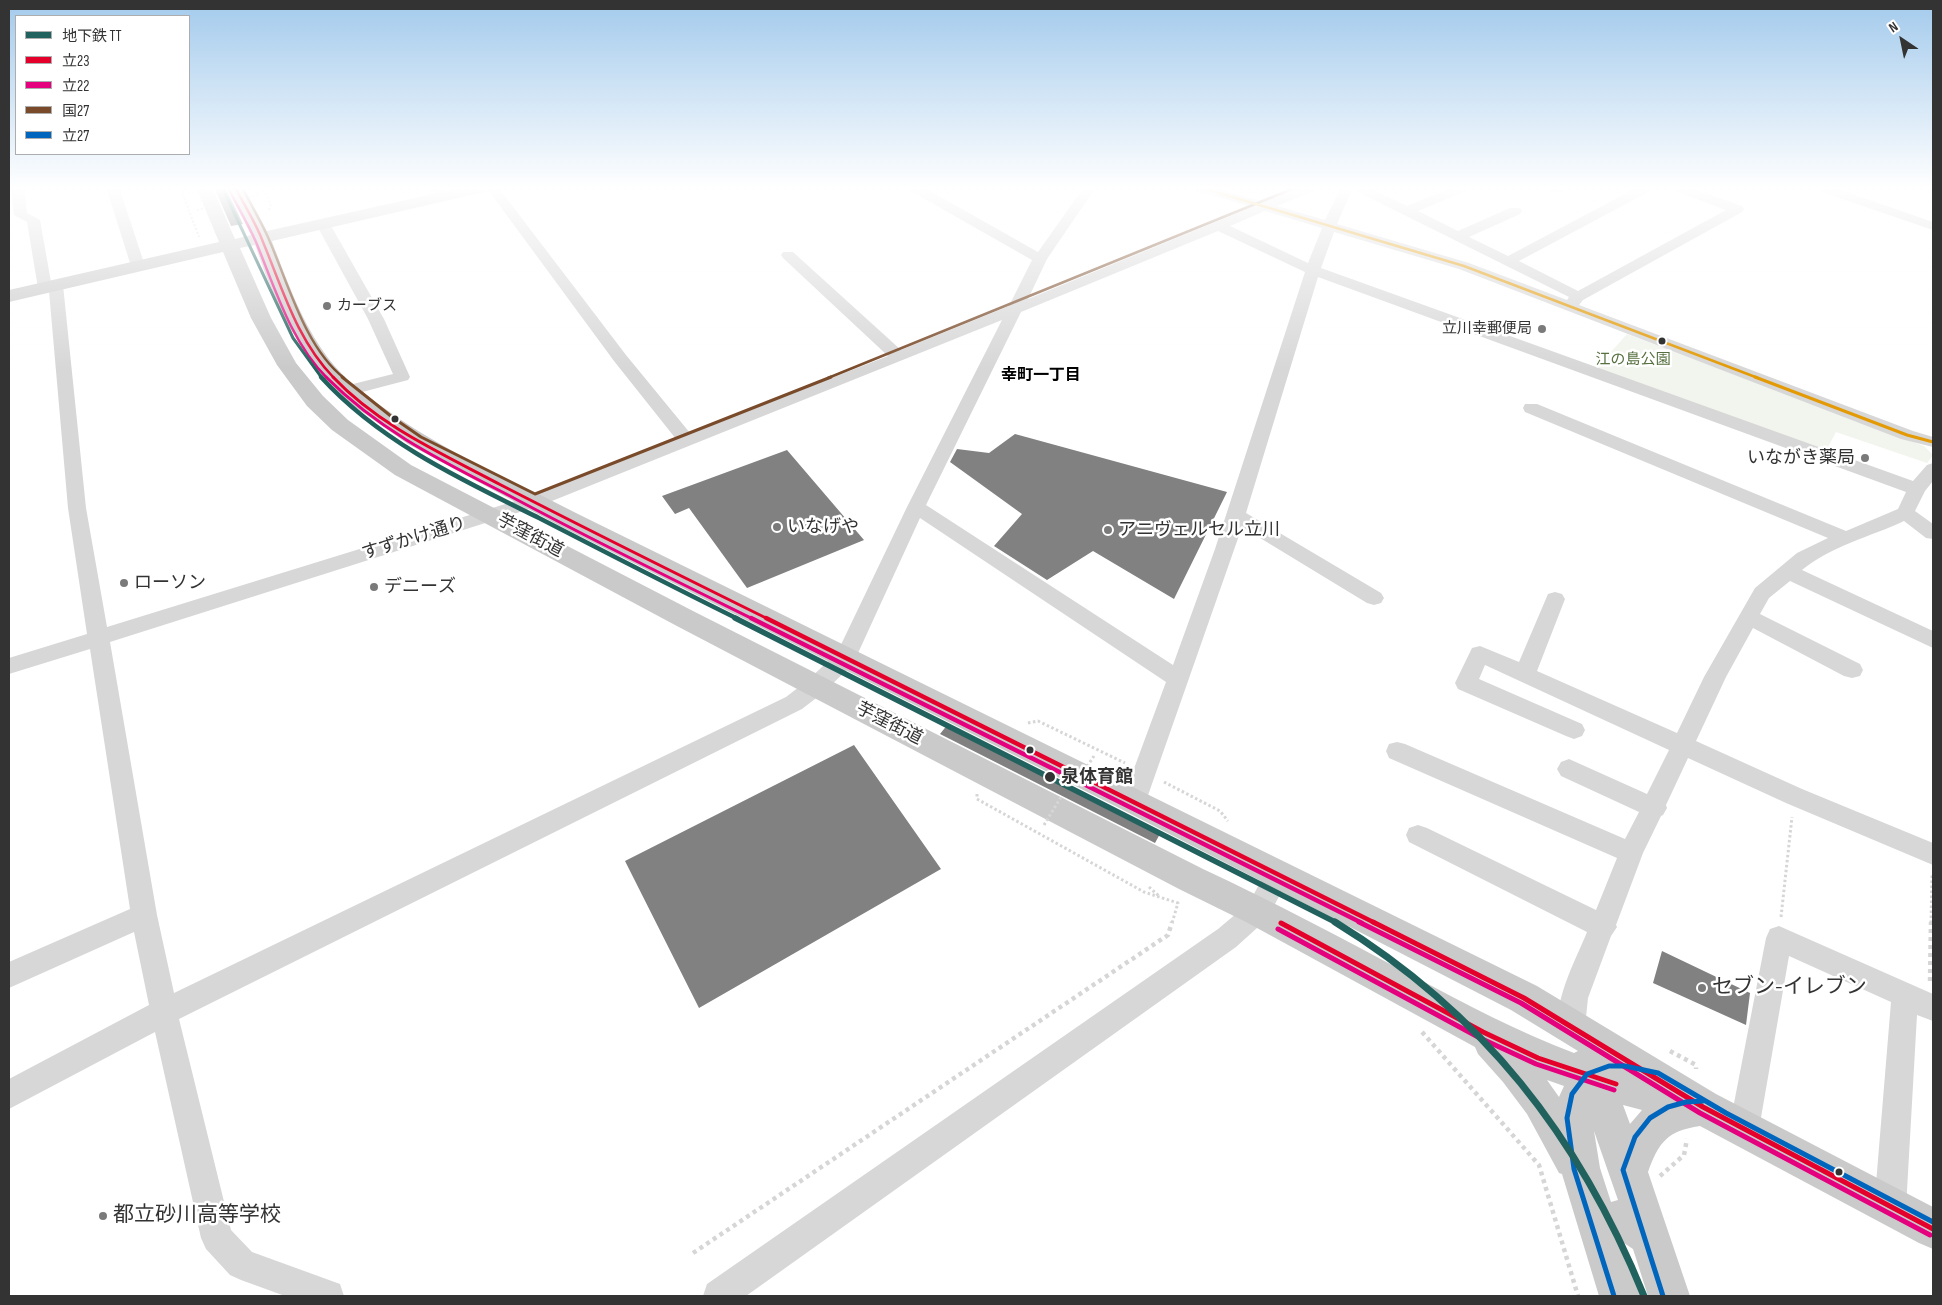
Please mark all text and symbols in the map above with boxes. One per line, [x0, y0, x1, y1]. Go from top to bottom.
legend [15, 15, 190, 155]
north arrow [1877, 15, 1927, 65]
text: N [1885, 18, 1901, 36]
text: 地下鉄 TT [62, 27, 122, 46]
text: 立23 [62, 52, 90, 71]
text: 立22 [62, 77, 89, 96]
text: 国27 [62, 102, 89, 121]
text: 立27 [62, 127, 89, 146]
place label: カーブス [337, 297, 397, 315]
marker: カーブス [321, 300, 333, 312]
place label: 立川幸郵便局 [1442, 320, 1532, 338]
marker: 立川幸郵便局 [1536, 323, 1548, 335]
unlabelled marker [1657, 336, 1667, 346]
park label: 江の島公園 [1596, 351, 1670, 369]
district label: 幸町一丁目 [1001, 366, 1081, 386]
unlabelled marker [390, 414, 400, 424]
place label: いながき薬局 [1747, 447, 1855, 469]
marker: いながき薬局 [1859, 452, 1871, 464]
street label: 芋窪街道 [493, 510, 567, 562]
street label: すずかけ通り [359, 513, 469, 565]
place label: いなげや [787, 516, 859, 538]
place label: アニヴェルセル立川 [1118, 519, 1280, 541]
marker: いなげや [771, 521, 783, 533]
marker: アニヴェルセル立川 [1102, 524, 1114, 536]
place label: ローソン [134, 572, 206, 594]
place label: デニーズ [384, 576, 456, 598]
marker: ローソン [118, 577, 130, 589]
marker: デニーズ [368, 581, 380, 593]
street label: 芋窪街道 [852, 698, 926, 750]
unlabelled marker [1025, 745, 1035, 755]
place label: 泉体育館 [1061, 766, 1133, 788]
marker: 泉体育館 [1043, 770, 1057, 784]
place label: セブン-イレブン [1712, 975, 1867, 1001]
marker: セブン-イレブン [1696, 982, 1708, 994]
unlabelled marker [1834, 1167, 1844, 1177]
place label: 都立砂川高等学校 [113, 1203, 281, 1229]
marker: 都立砂川高等学校 [97, 1210, 109, 1222]

